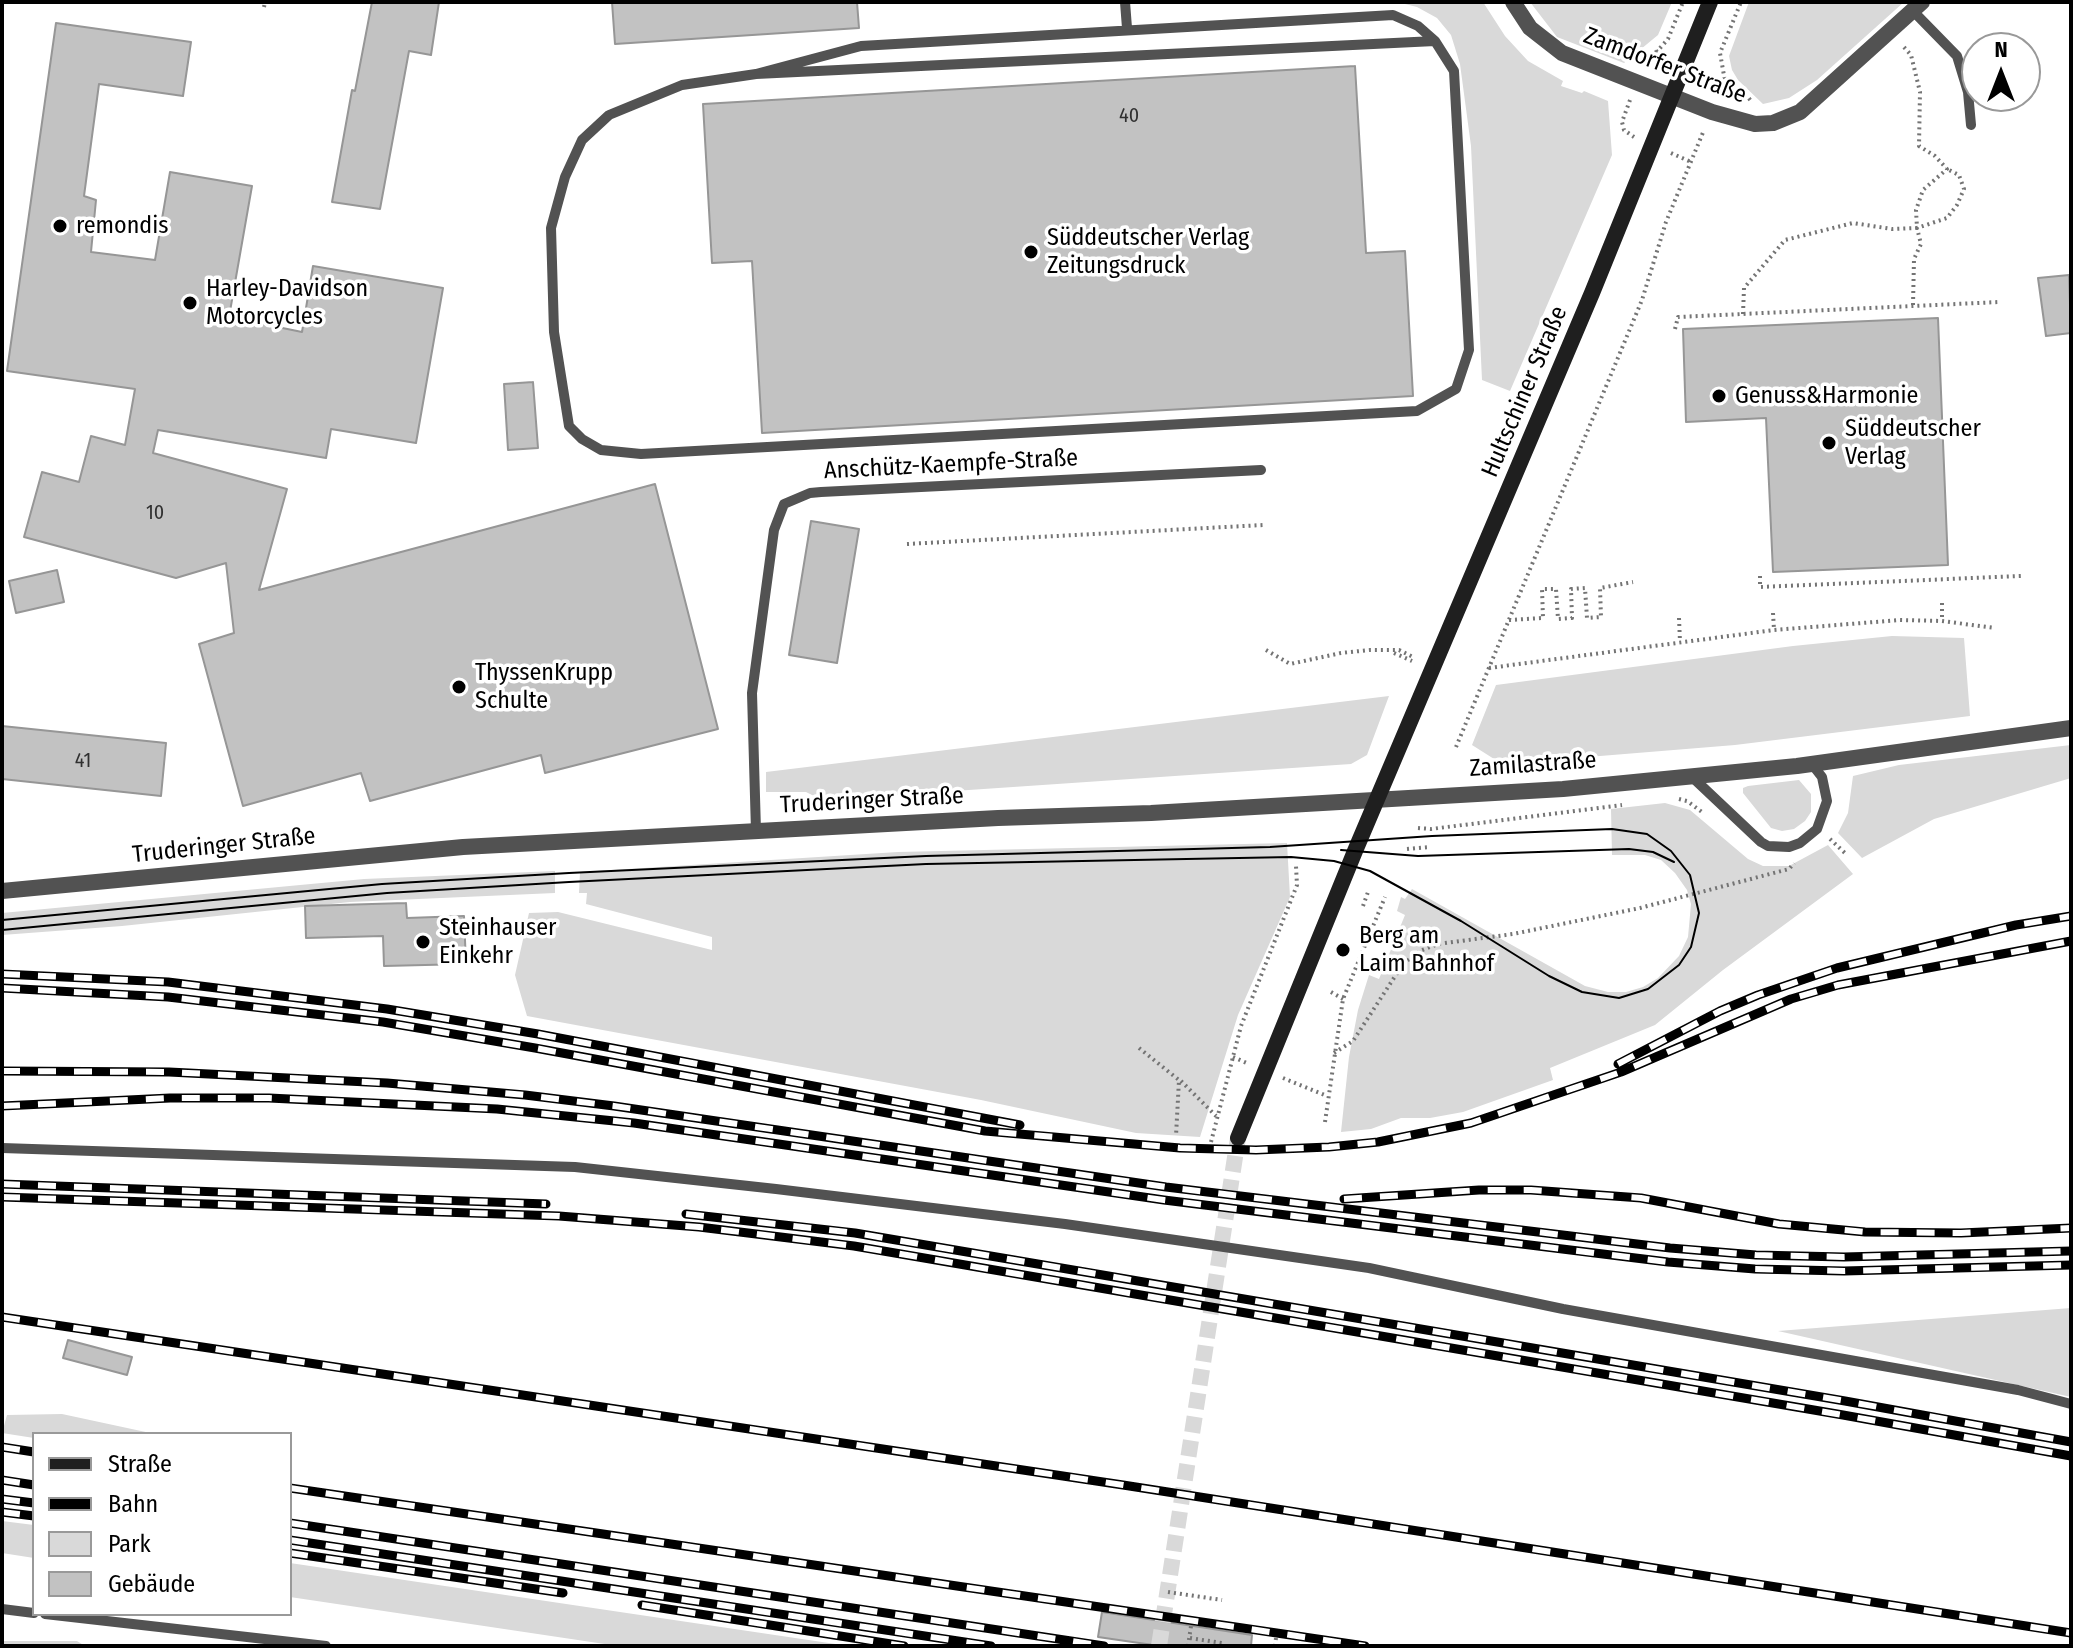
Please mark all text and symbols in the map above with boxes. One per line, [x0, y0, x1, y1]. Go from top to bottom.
street label: Zamdorfer Straße [1580, 22, 1750, 110]
north arrow [1961, 32, 2041, 112]
text: N [1994, 36, 2008, 63]
house number: 40 [1119, 104, 1139, 128]
place label: remondis [76, 212, 168, 240]
marker: remondis [51, 217, 69, 235]
place label: Süddeutscher Verlag Zeitungsdruck [1047, 224, 1249, 280]
marker: Süddeutscher Verlag Zeitungsdruck [1022, 243, 1040, 261]
place label: Harley-Davidson Motorcycles [206, 275, 368, 331]
marker: Harley-Davidson Motorcycles [181, 294, 199, 312]
street label: Hultschiner Straße [1476, 302, 1574, 482]
place label: Genuss&Harmonie [1735, 382, 1918, 410]
marker: Genuss&Harmonie [1710, 387, 1728, 405]
place label: Süddeutscher Verlag [1845, 415, 1981, 471]
marker: Süddeutscher Verlag [1820, 434, 1838, 452]
street label: Anschütz-Kaempfe-Straße [823, 444, 1079, 486]
house number: 10 [146, 501, 164, 525]
place label: ThyssenKrupp Schulte [475, 659, 613, 715]
marker: ThyssenKrupp Schulte [450, 678, 468, 696]
street label: Zamilastraße [1469, 746, 1597, 784]
house number: 41 [75, 749, 91, 773]
street label: Truderinger Straße [780, 782, 964, 820]
street label: Truderinger Straße [131, 822, 317, 870]
place label: Steinhauser Einkehr [439, 914, 556, 970]
place label: Berg am Laim Bahnhof [1359, 922, 1494, 978]
marker: Steinhauser Einkehr [414, 933, 432, 951]
marker: Berg am Laim Bahnhof [1334, 941, 1352, 959]
legend [32, 1432, 292, 1616]
text: Straße [108, 1450, 172, 1478]
text: Bahn [108, 1490, 158, 1518]
text: Park [108, 1530, 151, 1558]
text: Gebäude [108, 1570, 195, 1598]

